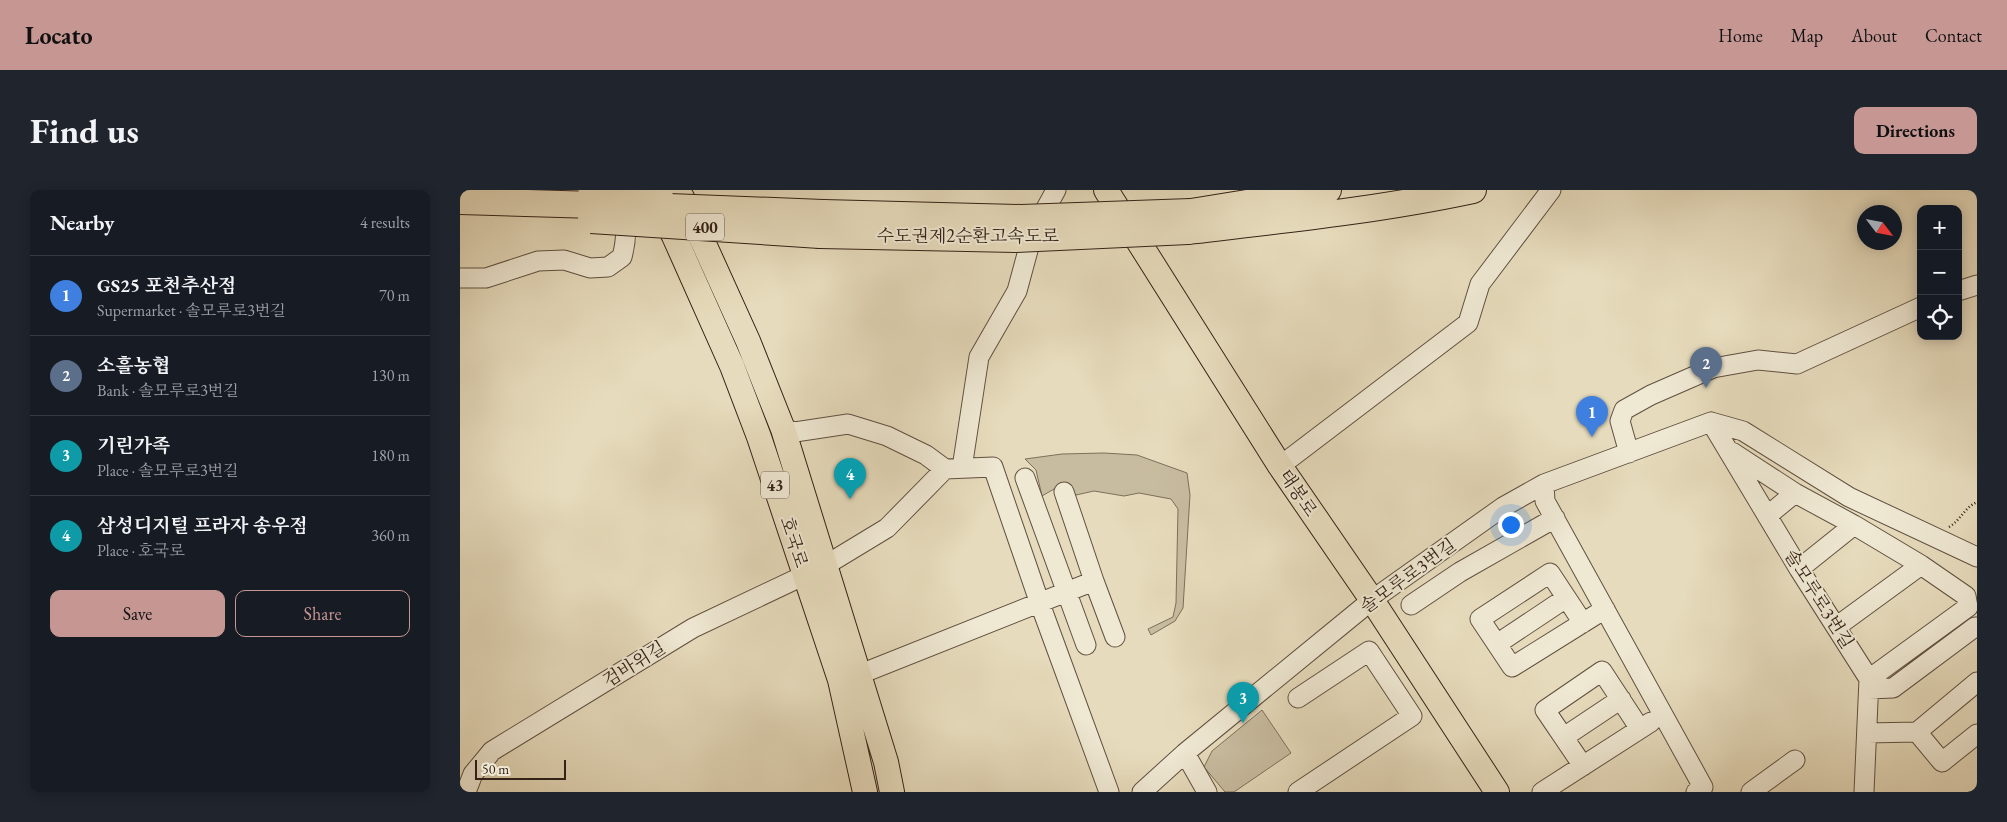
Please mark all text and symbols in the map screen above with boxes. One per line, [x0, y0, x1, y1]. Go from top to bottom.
text: Locato [25, 20, 93, 51]
text: Home [1718, 24, 1763, 47]
text: Map [1791, 24, 1823, 47]
text: About [1851, 24, 1897, 47]
text: Contact [1925, 24, 1982, 47]
button: Directions [1854, 107, 1977, 154]
text: Find us [30, 108, 139, 153]
north arrow [1857, 205, 1902, 250]
map controls [1917, 205, 1962, 340]
button: + [1917, 205, 1962, 250]
text: Nearby [50, 209, 114, 236]
text: 4 results [360, 212, 410, 233]
road number: 400 [686, 214, 724, 241]
street label: 수도권제2순환고속도로 [877, 224, 1059, 247]
button: − [1917, 250, 1962, 295]
text: GS25 포천추산점 [97, 273, 236, 298]
text: 1 [62, 285, 70, 306]
text: 70 m [379, 285, 410, 306]
button: locate [1917, 295, 1962, 340]
text: Supermarket · 솔모루로3번길 [97, 300, 286, 321]
pin: 2 [1690, 347, 1722, 388]
text: 소흘농협 [97, 353, 170, 378]
text: 2 [62, 365, 70, 386]
text: 130 m [371, 365, 410, 386]
text: Bank · 솔모루로3번길 [97, 380, 239, 401]
pin: 1 [1576, 396, 1608, 437]
text: 기린가족 [97, 433, 170, 458]
text: 3 [62, 445, 70, 466]
text: 180 m [371, 445, 410, 466]
pin: 4 [834, 458, 866, 499]
text: Place · 솔모루로3번길 [97, 460, 239, 481]
street label: 태봉로 [1274, 465, 1323, 521]
road number: 43 [761, 472, 789, 498]
your location [1498, 512, 1524, 538]
text: 삼성디지털 프라자 송우점 [97, 513, 308, 538]
street label: 호국로 [775, 513, 813, 570]
text: 4 [62, 525, 70, 546]
text: 360 m [371, 525, 410, 546]
street label: 솔모루로3번길 [1355, 533, 1460, 618]
text: Place · 호국로 [97, 540, 184, 561]
street label: 솔모루로3번길 [1780, 545, 1859, 653]
button: Save [50, 590, 225, 637]
button: Share [235, 590, 410, 637]
street label: 검바위길 [598, 635, 669, 692]
pin: 3 [1227, 682, 1259, 723]
scale bar [475, 757, 566, 780]
text: 50 m [482, 760, 509, 778]

